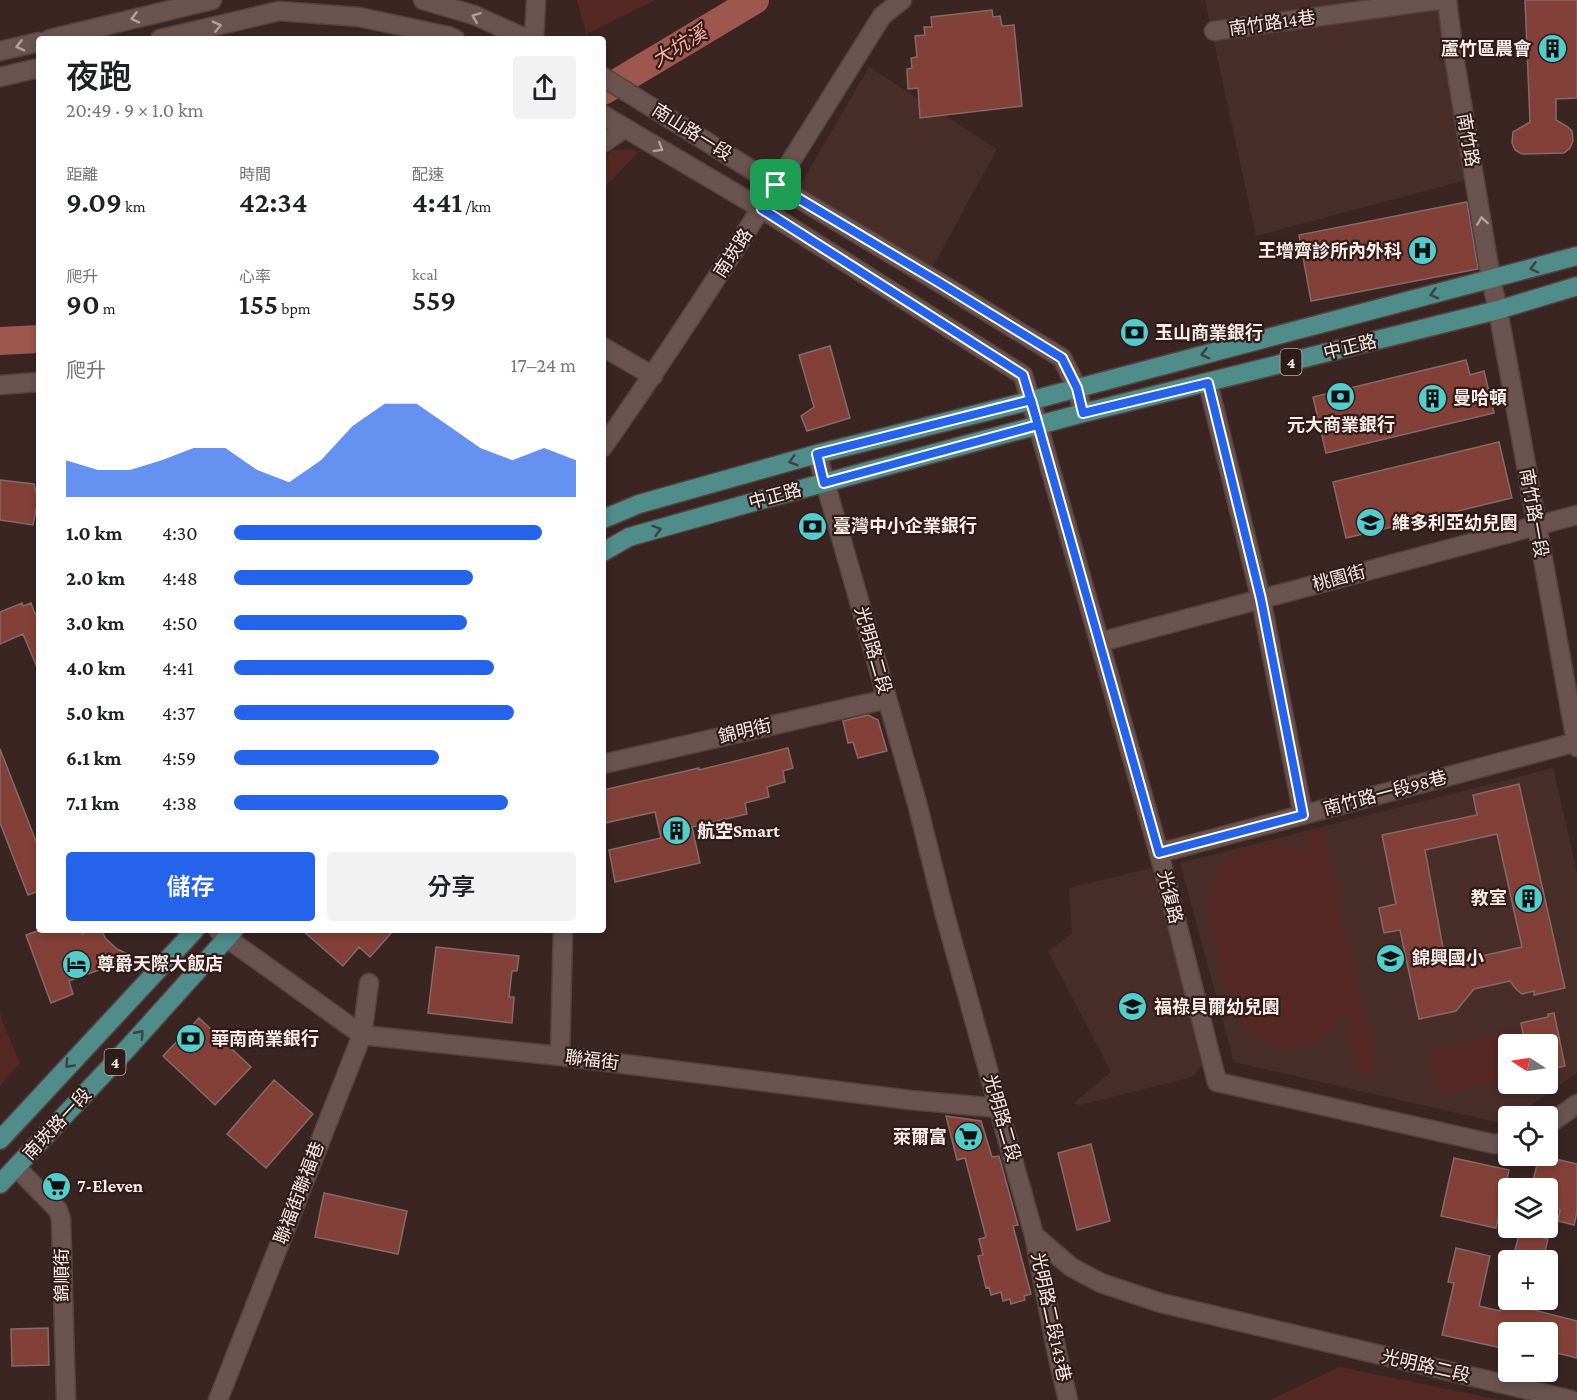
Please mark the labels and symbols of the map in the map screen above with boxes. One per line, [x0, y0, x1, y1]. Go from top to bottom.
street label: 南竹路14巷 [1227, 7, 1317, 39]
one-way arrow [130, 11, 140, 24]
one-way arrow [471, 12, 482, 24]
one-way arrow [211, 20, 221, 33]
water label: 大坑溪 [648, 20, 713, 71]
building icon: 蘆竹區農會 [1536, 33, 1568, 65]
one-way arrow [15, 39, 25, 52]
place label: 蘆竹區農會 [1441, 39, 1532, 59]
street label: 南山路一段 [649, 100, 735, 164]
street label: 南竹路 [1453, 112, 1483, 168]
one-way arrow [653, 141, 663, 152]
pin [750, 159, 801, 210]
one-way arrow [1476, 217, 1488, 226]
street label: 南崁路 [710, 225, 756, 281]
hospital icon: 王增齊診所內外科 [1407, 235, 1439, 267]
place label: 王增齊診所內外科 [1258, 241, 1402, 261]
one-way arrow [1529, 260, 1539, 273]
one-way arrow [1429, 287, 1440, 299]
bank icon: 玉山商業銀行 [1118, 317, 1150, 349]
place label: 玉山商業銀行 [1155, 322, 1263, 343]
street label: 中正路 [1321, 331, 1379, 363]
one-way arrow [1200, 347, 1210, 360]
road number: 4 [1280, 349, 1302, 375]
bank icon: 元大商業銀行 [1325, 380, 1357, 412]
building icon: 曼哈頓 [1416, 382, 1448, 414]
place label: 曼哈頓 [1453, 388, 1507, 408]
place label: 元大商業銀行 [1287, 414, 1395, 435]
one-way arrow [788, 454, 798, 466]
street label: 南竹路一段 [1516, 467, 1552, 559]
street label: 中正路 [746, 479, 804, 513]
school or university icon: 維多利亞幼兒園 [1355, 507, 1387, 539]
bank icon: 臺灣中小企業銀行 [796, 510, 828, 542]
place label: 維多利亞幼兒園 [1392, 513, 1518, 533]
place label: 臺灣中小企業銀行 [833, 515, 977, 536]
one-way arrow [651, 525, 662, 537]
street label: 桃園街 [1310, 561, 1368, 595]
street label: 光明路二段 [851, 604, 895, 696]
street label: 錦明街 [716, 715, 774, 747]
street label: 南竹路一段98巷 [1321, 767, 1449, 819]
building icon: 航空Smart [660, 815, 692, 847]
place label: 航空Smart [697, 821, 780, 841]
street label: 光復路 [1154, 868, 1186, 926]
building icon: 教室 [1512, 882, 1544, 914]
place label: 教室 [1471, 888, 1507, 908]
school or university icon: 錦興國小 [1375, 942, 1407, 974]
hotel icon: 尊爵天際大飯店 [60, 948, 92, 980]
place label: 錦興國小 [1412, 948, 1484, 968]
place label: 尊爵天際大飯店 [97, 953, 223, 974]
school or university icon: 福祿貝爾幼兒園 [1117, 991, 1149, 1023]
place label: 福祿貝爾幼兒園 [1154, 997, 1280, 1017]
bank icon: 華南商業銀行 [174, 1023, 206, 1055]
place label: 華南商業銀行 [211, 1028, 319, 1049]
one-way arrow [133, 1030, 144, 1041]
north arrow [1498, 1034, 1558, 1094]
street label: 聯福街 [564, 1047, 620, 1073]
road number: 4 [104, 1049, 126, 1075]
one-way arrow [65, 1058, 76, 1068]
street label: 光明路二段 [980, 1072, 1024, 1164]
street label: 南崁路一段 [19, 1084, 95, 1164]
supermarket icon: 萊爾富 [952, 1121, 984, 1153]
place label: 萊爾富 [893, 1127, 947, 1147]
street label: 聯福街聯福巷 [270, 1139, 328, 1247]
supermarket icon: 7-Eleven [40, 1170, 72, 1202]
place label: 7-Eleven [77, 1176, 144, 1196]
street label: 錦順街 [52, 1248, 72, 1302]
street label: 光明路二段143巷 [1028, 1251, 1074, 1383]
street label: 光明路二段 [1380, 1346, 1472, 1386]

